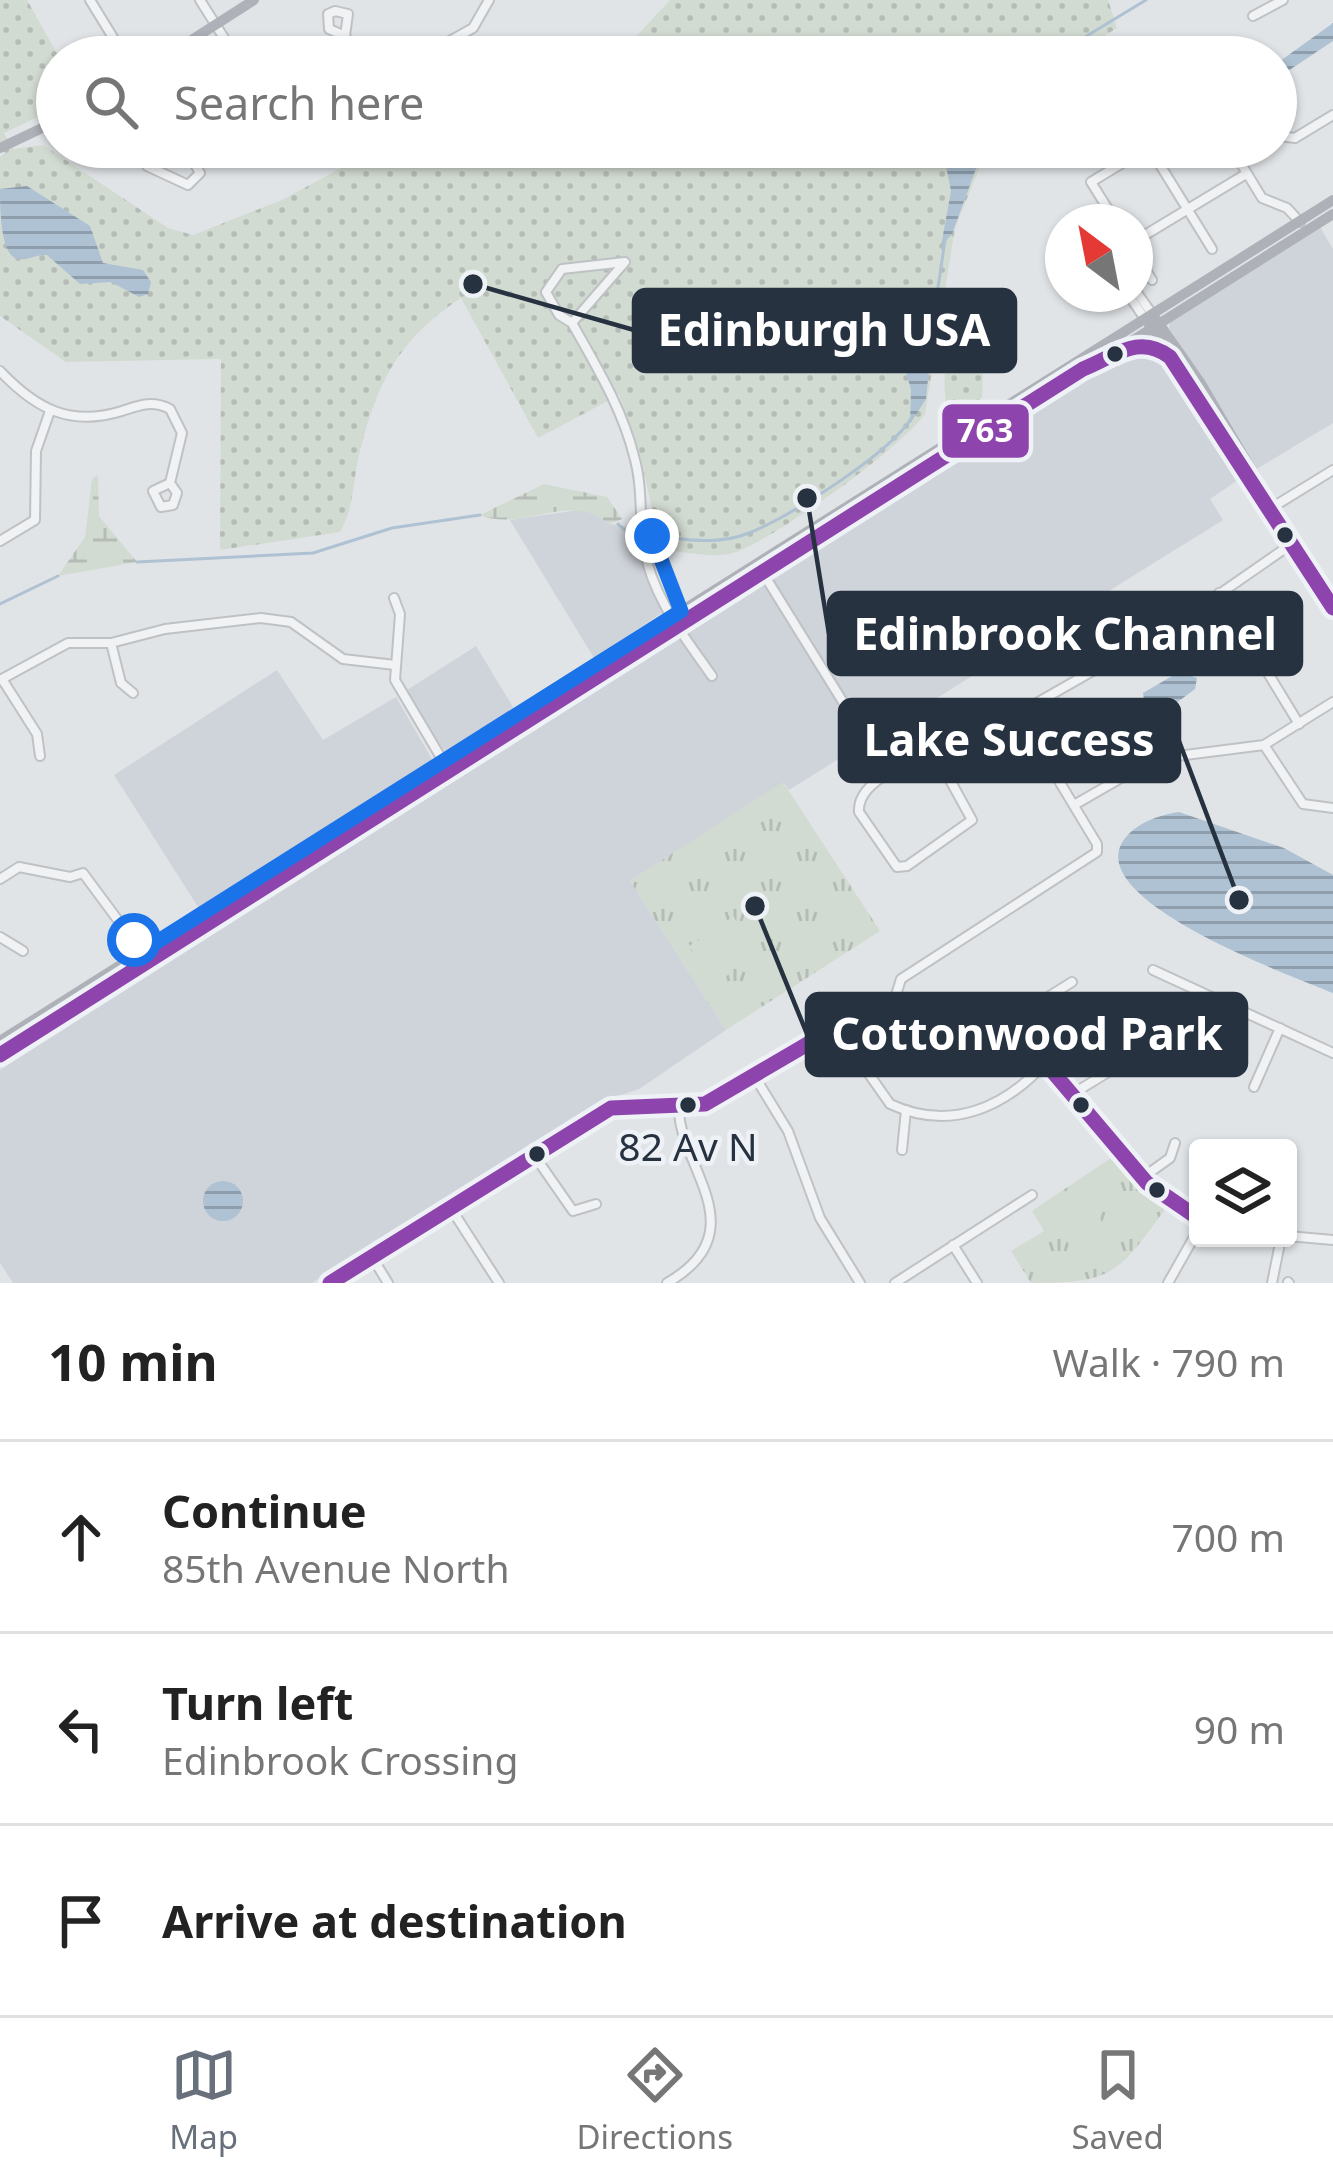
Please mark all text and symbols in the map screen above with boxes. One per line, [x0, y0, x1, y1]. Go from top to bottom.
search box [36, 36, 1297, 168]
icon: search [78, 69, 144, 135]
text: Search here [174, 72, 424, 133]
north arrow [1045, 204, 1153, 312]
callout: Edinburgh USA [634, 290, 1015, 371]
text: Edinburgh USA [657, 298, 991, 359]
unlabelled marker [1104, 343, 1126, 365]
line badge: 763 [940, 402, 1031, 460]
text: 763 [957, 407, 1013, 452]
route end [625, 509, 679, 563]
unlabelled marker [1274, 524, 1296, 546]
callout: Edinbrook Channel [829, 593, 1301, 674]
text: Edinbrook Channel [853, 602, 1277, 663]
callout: Lake Success [840, 700, 1179, 781]
text: Lake Success [863, 708, 1155, 769]
route start [107, 913, 161, 967]
callout: Cottonwood Park [807, 994, 1246, 1075]
text: Cottonwood Park [831, 1002, 1223, 1063]
marker: 82 Av N [677, 1094, 699, 1116]
unlabelled marker [1070, 1094, 1092, 1116]
place label: 82 Av N [618, 1119, 758, 1172]
map controls [1189, 1139, 1297, 1247]
button: layers [1189, 1139, 1297, 1247]
unlabelled marker [526, 1143, 548, 1165]
unlabelled marker [1146, 1179, 1168, 1201]
text: 10 min [48, 1326, 218, 1396]
text: Walk · 790 m [1052, 1335, 1285, 1388]
text: Continue [162, 1480, 367, 1541]
icon: ahead [48, 1504, 114, 1570]
text: 700 m [1171, 1510, 1285, 1563]
text: 85th Avenue North [162, 1541, 510, 1594]
text: Turn left [162, 1672, 353, 1733]
icon: left [48, 1696, 114, 1762]
text: 90 m [1194, 1702, 1285, 1755]
text: Edinbrook Crossing [162, 1733, 518, 1786]
icon: arrive [48, 1888, 114, 1954]
text: Arrive at destination [162, 1890, 627, 1951]
tab: Map [169, 2042, 238, 2159]
tab: Directions [576, 2042, 733, 2159]
tab: Saved [1071, 2042, 1164, 2159]

